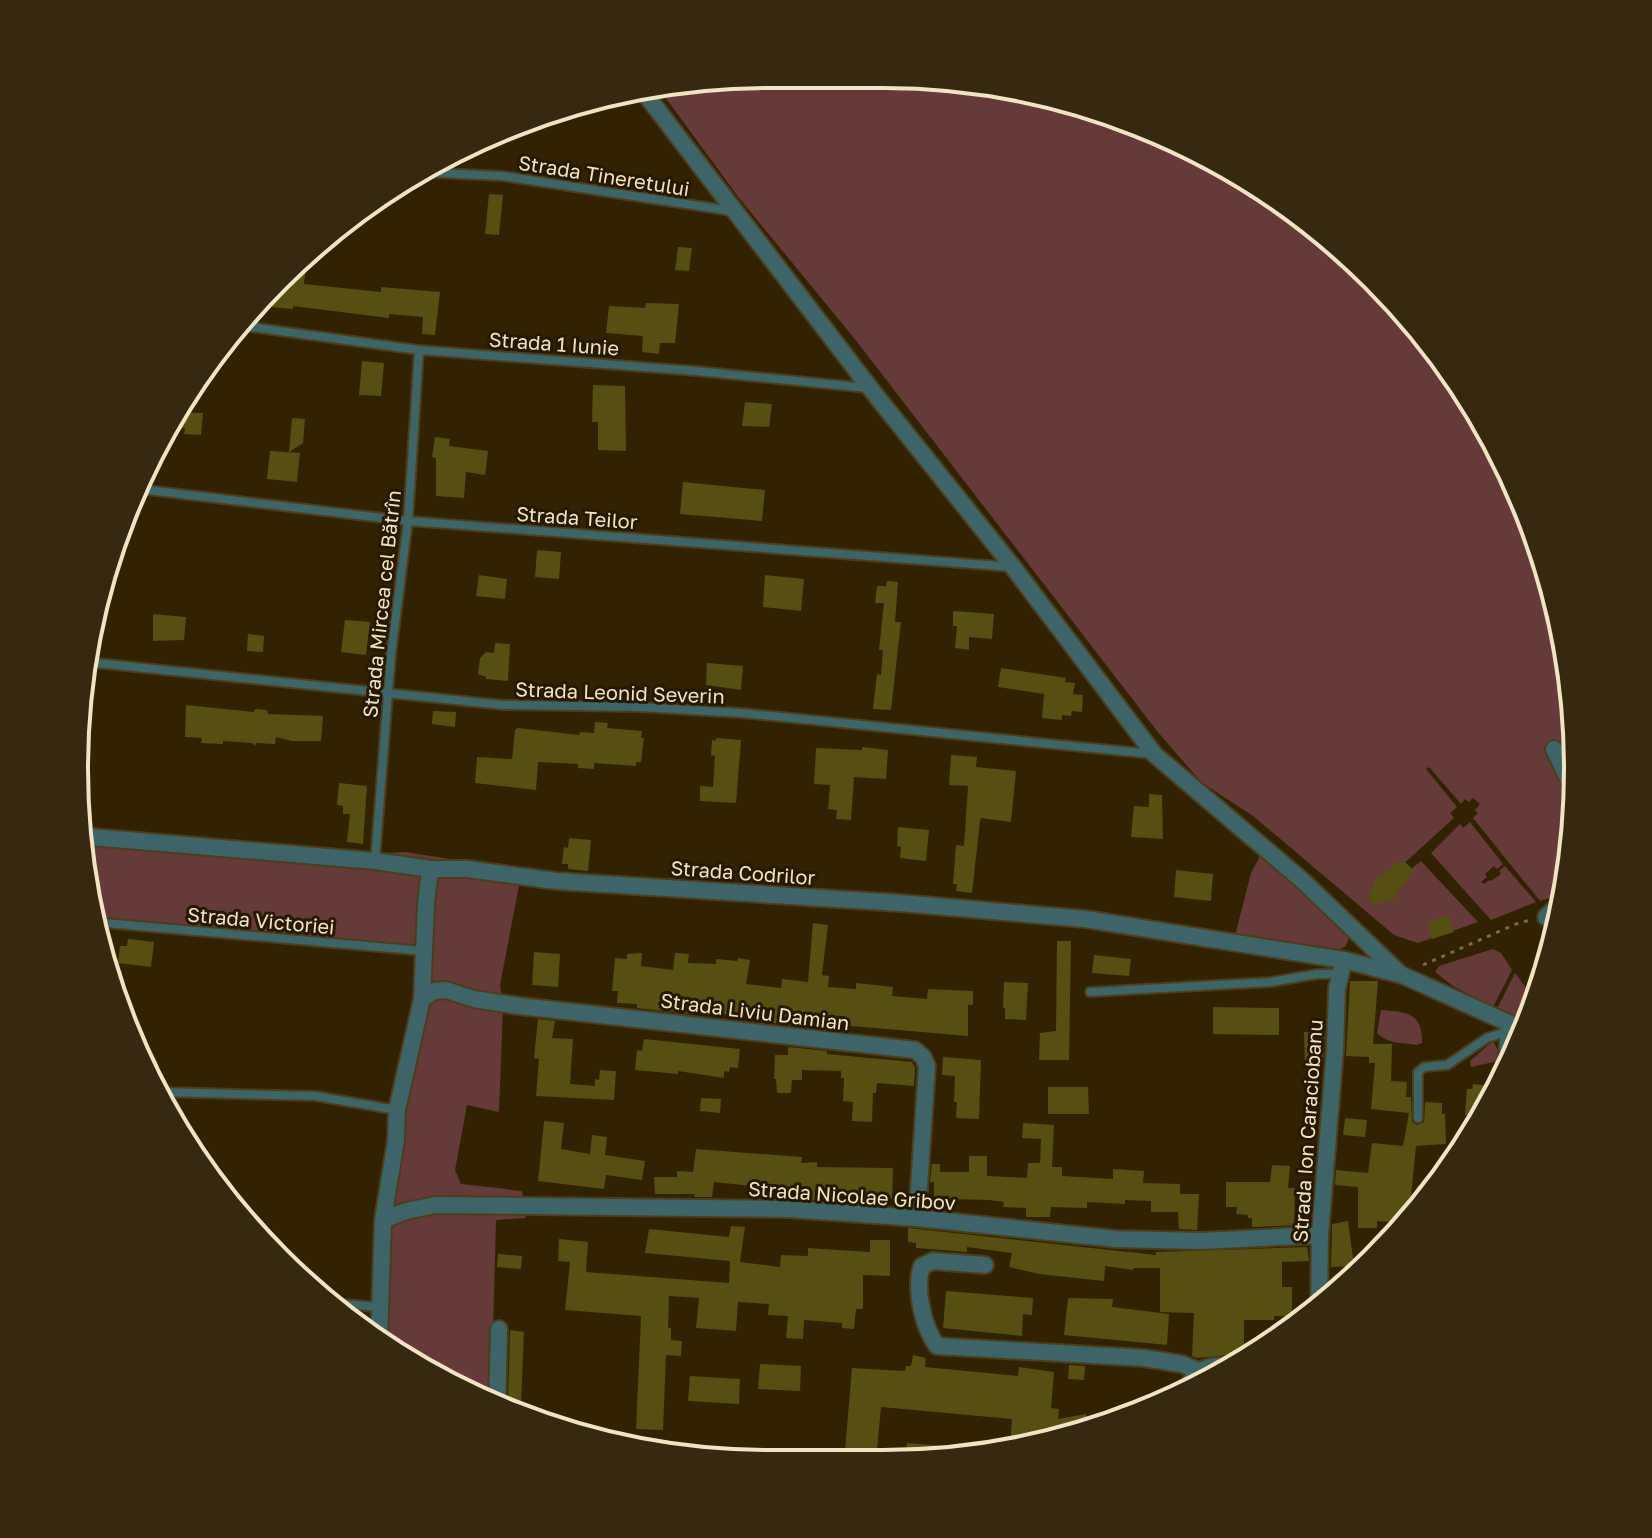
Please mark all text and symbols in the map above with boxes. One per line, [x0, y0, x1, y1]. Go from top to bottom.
street label: Strada Tineretului [517, 150, 691, 200]
street label: Strada 1 Iunie [488, 326, 620, 360]
street label: Strada Mircea cel Bătrîn [357, 489, 405, 719]
street label: Strada Teilor [516, 501, 639, 533]
street label: Strada Leonid Severin [515, 676, 725, 708]
street label: Strada Codrilor [670, 855, 816, 889]
street label: Strada Victoriei [186, 902, 336, 938]
street label: Strada Liviu Damian [659, 988, 851, 1035]
street label: Strada Ion Caraciobanu [1287, 1019, 1327, 1243]
street label: Strada Nicolae Gribov [747, 1176, 957, 1214]

